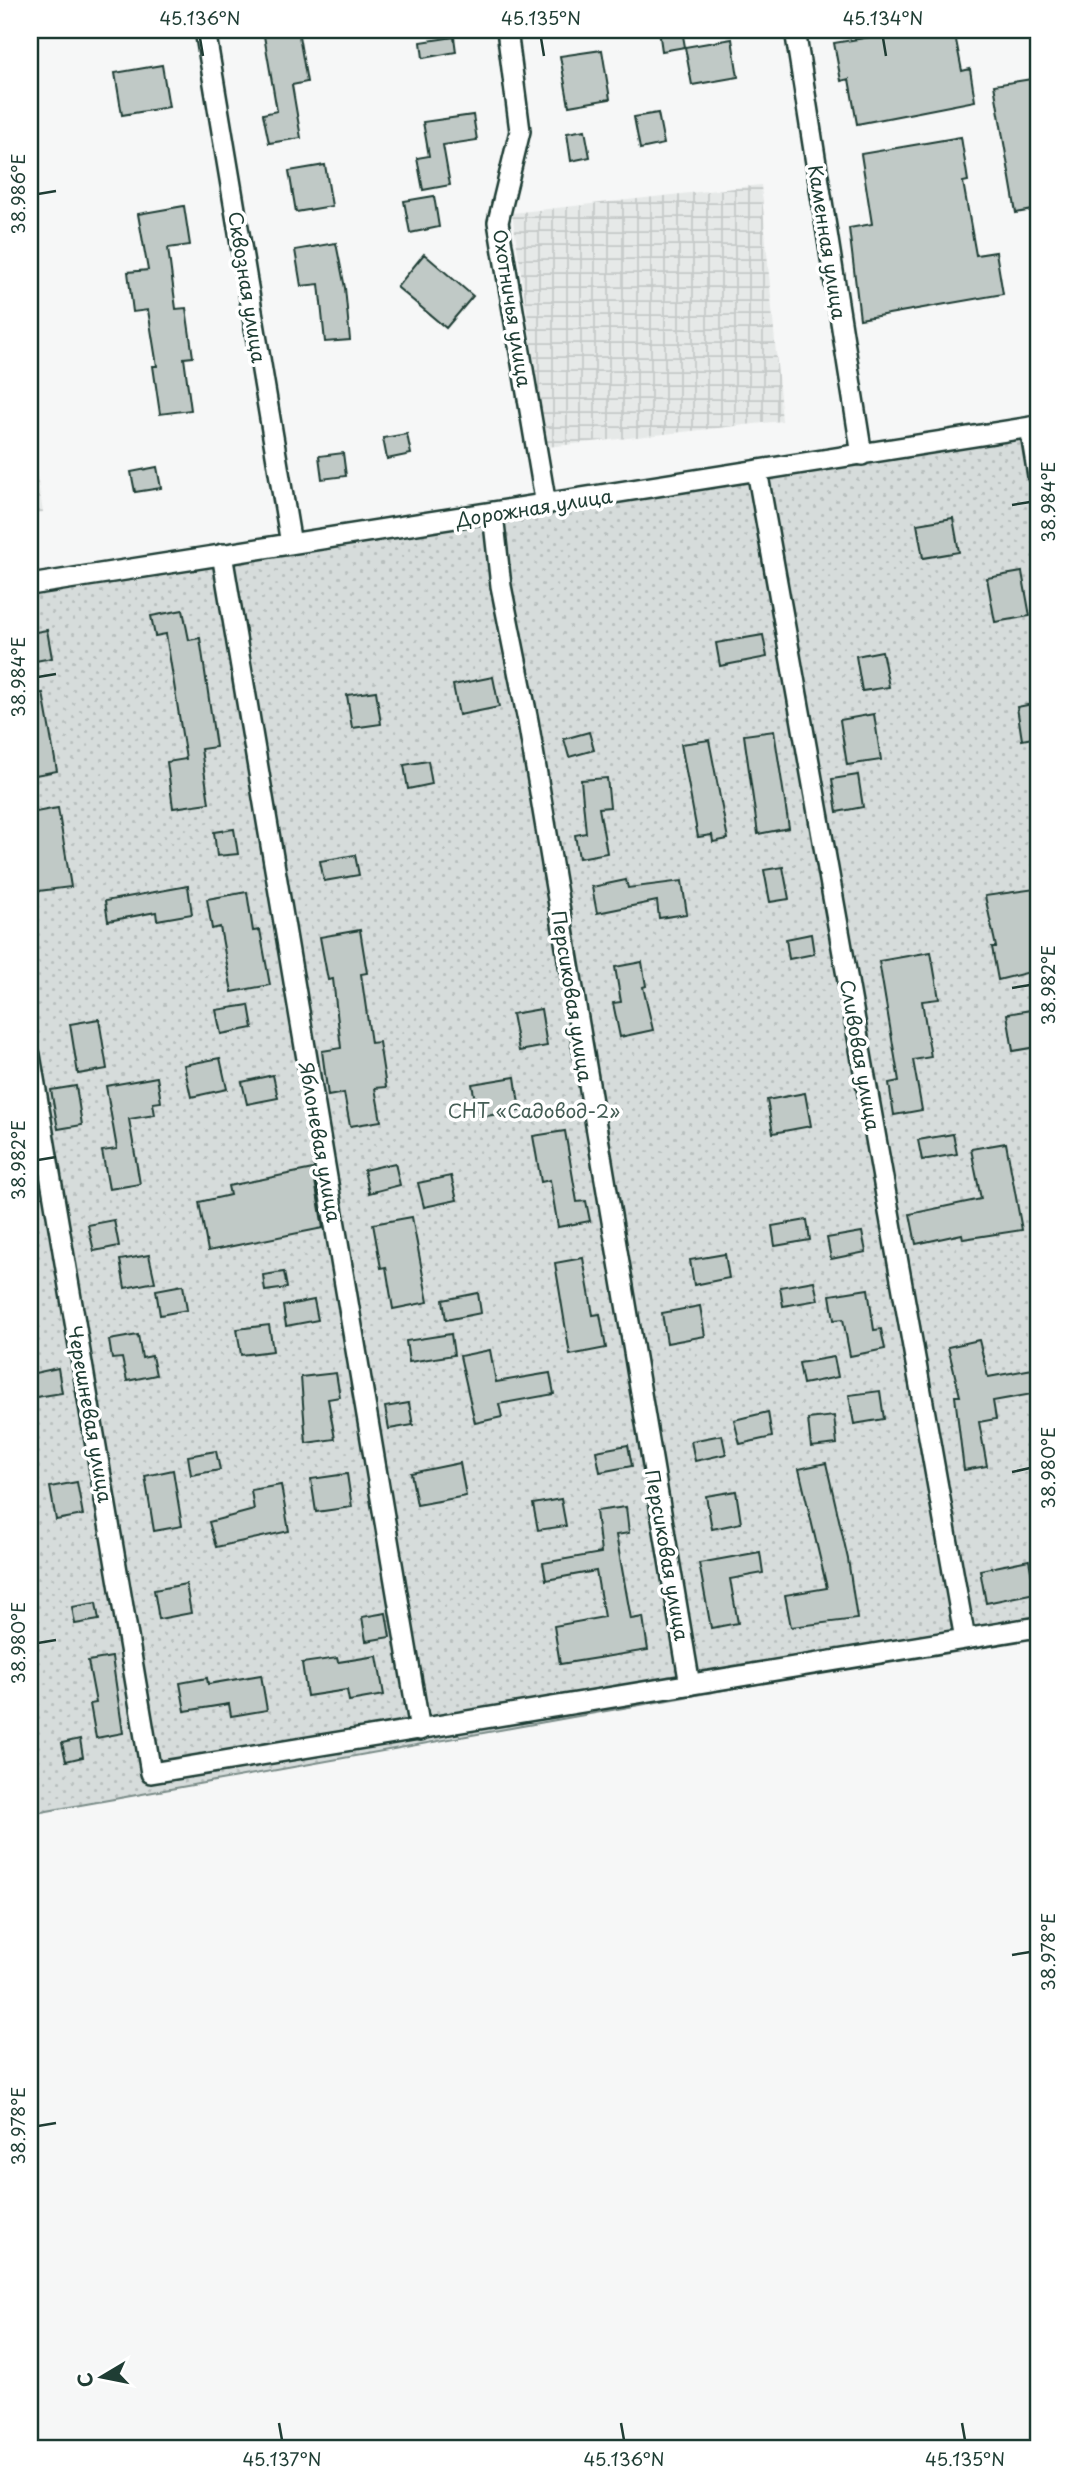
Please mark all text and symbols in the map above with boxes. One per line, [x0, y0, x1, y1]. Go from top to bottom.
text: 45.136°N [159, 4, 241, 31]
text: 45.135°N [501, 4, 581, 31]
text: 45.134°N [843, 4, 923, 31]
text: 38.986°E [4, 154, 31, 234]
street label: Каменная улица [802, 163, 854, 321]
street label: Сквозная улица [222, 209, 274, 365]
street label: Охотничья улица [487, 227, 539, 389]
text: 38.984°E [1034, 461, 1061, 543]
street label: Дорожная улица [453, 481, 614, 533]
text: 38.984°E [4, 636, 31, 718]
street label: Персиковая улица [546, 908, 600, 1084]
text: 38.982°E [1034, 945, 1061, 1025]
street label: Сливовая улица [834, 977, 888, 1133]
street label: Яблоневая улица [293, 1060, 349, 1224]
park label: СНТ «Садовод-2» [448, 1096, 620, 1124]
text: 38.982°E [4, 1120, 31, 1200]
street label: Черешневая улица [62, 1323, 120, 1505]
text: 38.980°E [1034, 1427, 1061, 1509]
street label: Персиковая улица [639, 1467, 697, 1643]
text: 38.980°E [4, 1602, 31, 1684]
text: 38.978°E [1034, 1913, 1061, 1991]
text: 38.978°E [4, 2087, 31, 2165]
north arrow [66, 2342, 136, 2412]
text: С [69, 2371, 99, 2390]
text: 45.137°N [242, 2445, 322, 2472]
text: 45.136°N [583, 2445, 665, 2472]
text: 45.135°N [925, 2445, 1005, 2472]

